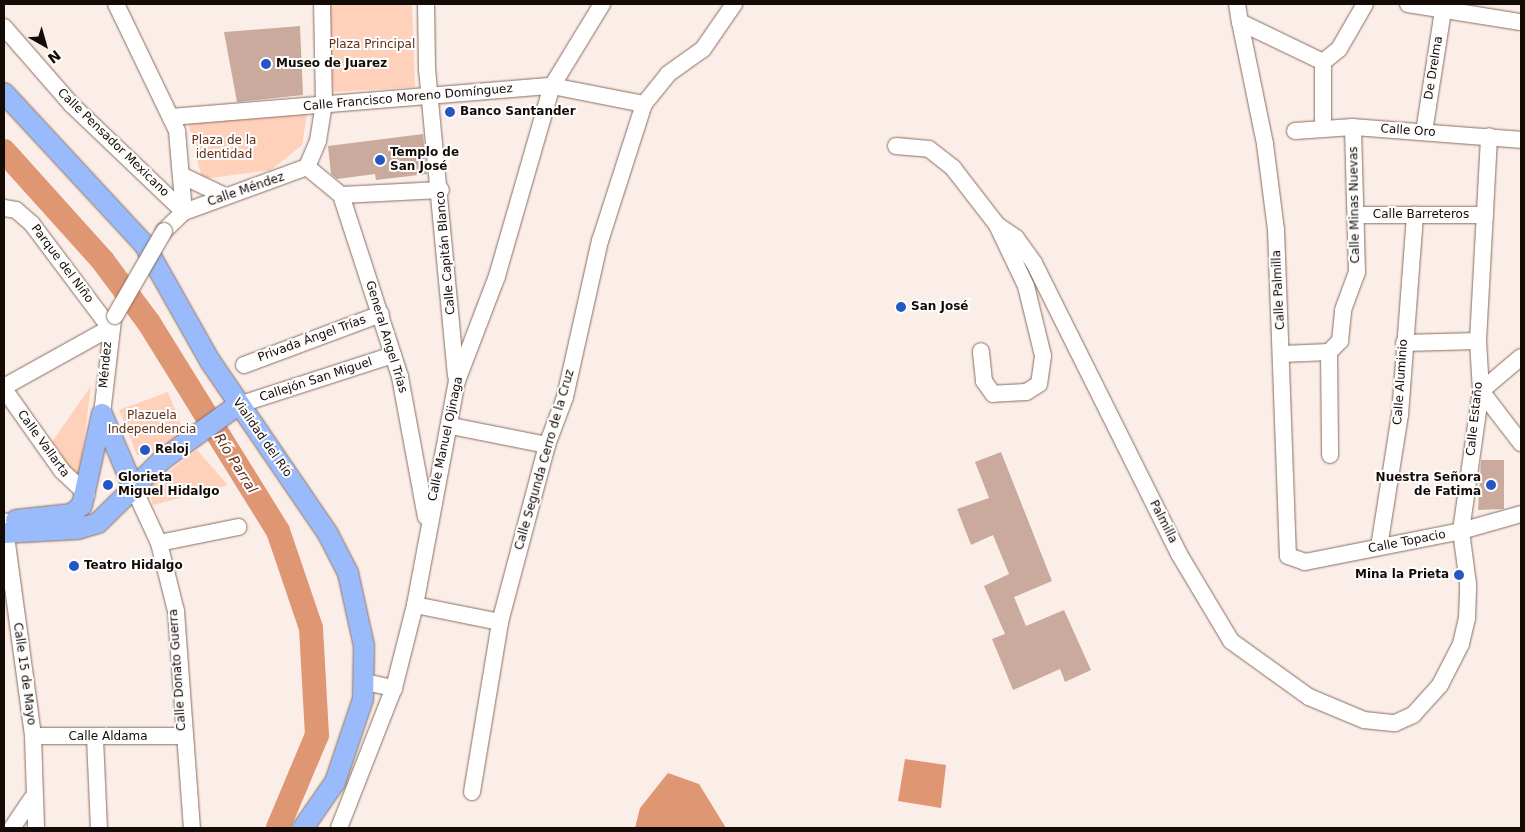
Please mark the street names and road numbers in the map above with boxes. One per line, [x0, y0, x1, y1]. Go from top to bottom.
street label: De Drelma [1422, 35, 1446, 101]
street label: Calle Francisco Moreno Domínguez [303, 82, 513, 114]
street label: Calle Pensador Mexicano [54, 86, 172, 200]
street label: Calle Oro [1380, 122, 1436, 140]
street label: Calle Minas Nuevas [1347, 146, 1363, 264]
street label: Calle Méndez [206, 170, 286, 210]
street label: Calle Capitán Blanco [433, 190, 459, 316]
street label: Calle Barreteros [1373, 208, 1469, 222]
street label: Parque del Niño [28, 222, 96, 306]
street label: Calle Palmilla [1270, 250, 1288, 330]
street label: General Angel Trías [362, 279, 410, 395]
street label: Privada Ángel Trías [256, 313, 368, 365]
street label: Calle Aluminio [1391, 339, 1411, 425]
street label: Méndez [97, 341, 115, 389]
street label: Callejón San Miguel [258, 355, 374, 405]
street label: Calle Segunda Cerro de la Cruz [512, 368, 578, 552]
street label: Calle Manuel Ojinaga [426, 375, 466, 503]
street label: Calle Estaño [1464, 381, 1486, 457]
street label: Vialidad del Río [229, 396, 295, 480]
street label: Calle Vallarta [14, 408, 72, 480]
street label: Palmilla [1146, 498, 1180, 546]
street label: Calle Topacio [1367, 527, 1447, 557]
street label: Calle Donato Guerra [167, 608, 189, 732]
street label: Calle 15 de Mayo [10, 622, 38, 726]
street label: Calle Aldama [68, 730, 148, 744]

